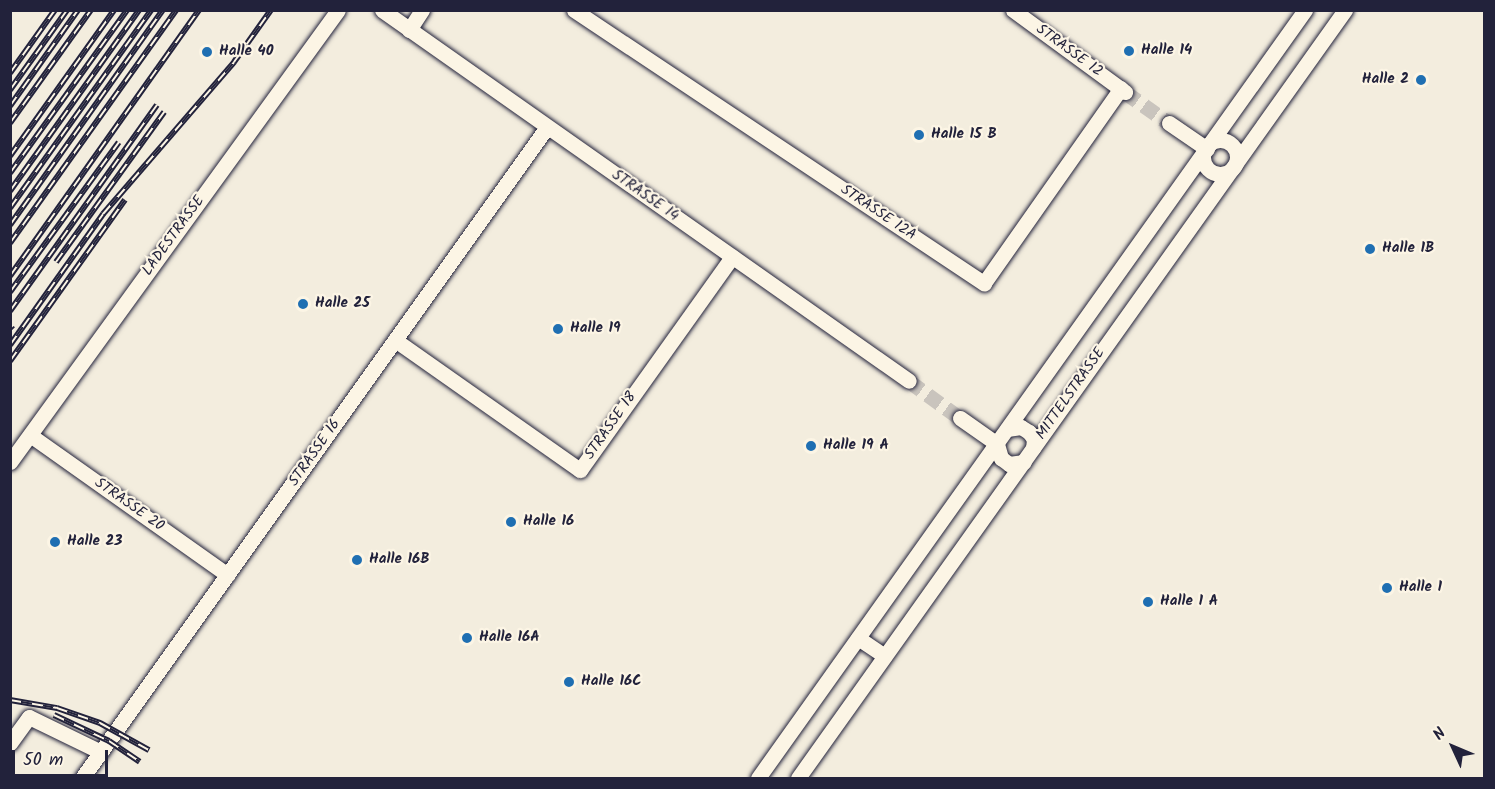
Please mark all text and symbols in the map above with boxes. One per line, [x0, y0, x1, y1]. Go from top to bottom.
street label: STRASSE 12 [1032, 21, 1106, 81]
place label: Halle 14 [1141, 42, 1192, 60]
place label: Halle 40 [219, 43, 273, 61]
marker: Halle 14 [1122, 44, 1136, 58]
marker: Halle 40 [200, 45, 214, 59]
place label: Halle 2 [1362, 71, 1409, 89]
marker: Halle 2 [1414, 73, 1428, 87]
place label: Halle 15 B [931, 126, 997, 144]
marker: Halle 15 B [912, 128, 926, 142]
street label: STRASSE 14 [608, 166, 682, 226]
street label: STRASSE 12A [837, 181, 919, 245]
street label: LADESTRASSE [139, 193, 209, 279]
place label: Halle 1B [1382, 240, 1434, 258]
marker: Halle 1B [1363, 242, 1377, 256]
place label: Halle 25 [315, 295, 370, 313]
marker: Halle 25 [296, 297, 310, 311]
place label: Halle 19 [570, 320, 621, 338]
marker: Halle 19 [551, 322, 565, 336]
street label: MITTELSTRASSE [1033, 345, 1109, 443]
street label: STRASSE 18 [581, 389, 641, 463]
street label: STRASSE 16 [285, 416, 345, 490]
place label: Halle 19 A [823, 437, 889, 455]
marker: Halle 19 A [804, 439, 818, 453]
street label: STRASSE 20 [91, 474, 167, 536]
place label: Halle 16 [523, 513, 574, 531]
marker: Halle 16 [504, 515, 518, 529]
place label: Halle 23 [67, 533, 122, 551]
marker: Halle 23 [48, 535, 62, 549]
place label: Halle 16B [369, 551, 430, 569]
marker: Halle 16B [350, 553, 364, 567]
place label: Halle 1 [1399, 579, 1442, 597]
marker: Halle 1 [1380, 581, 1394, 595]
place label: Halle 1 A [1160, 593, 1218, 611]
marker: Halle 1 A [1141, 595, 1155, 609]
place label: Halle 16A [479, 629, 540, 647]
marker: Halle 16A [460, 631, 474, 645]
place label: Halle 16C [581, 673, 641, 691]
marker: Halle 16C [562, 675, 576, 689]
north arrow [1423, 717, 1483, 777]
text: N [1427, 722, 1452, 746]
scale bar [15, 738, 111, 776]
text: 50 m [23, 746, 63, 775]

